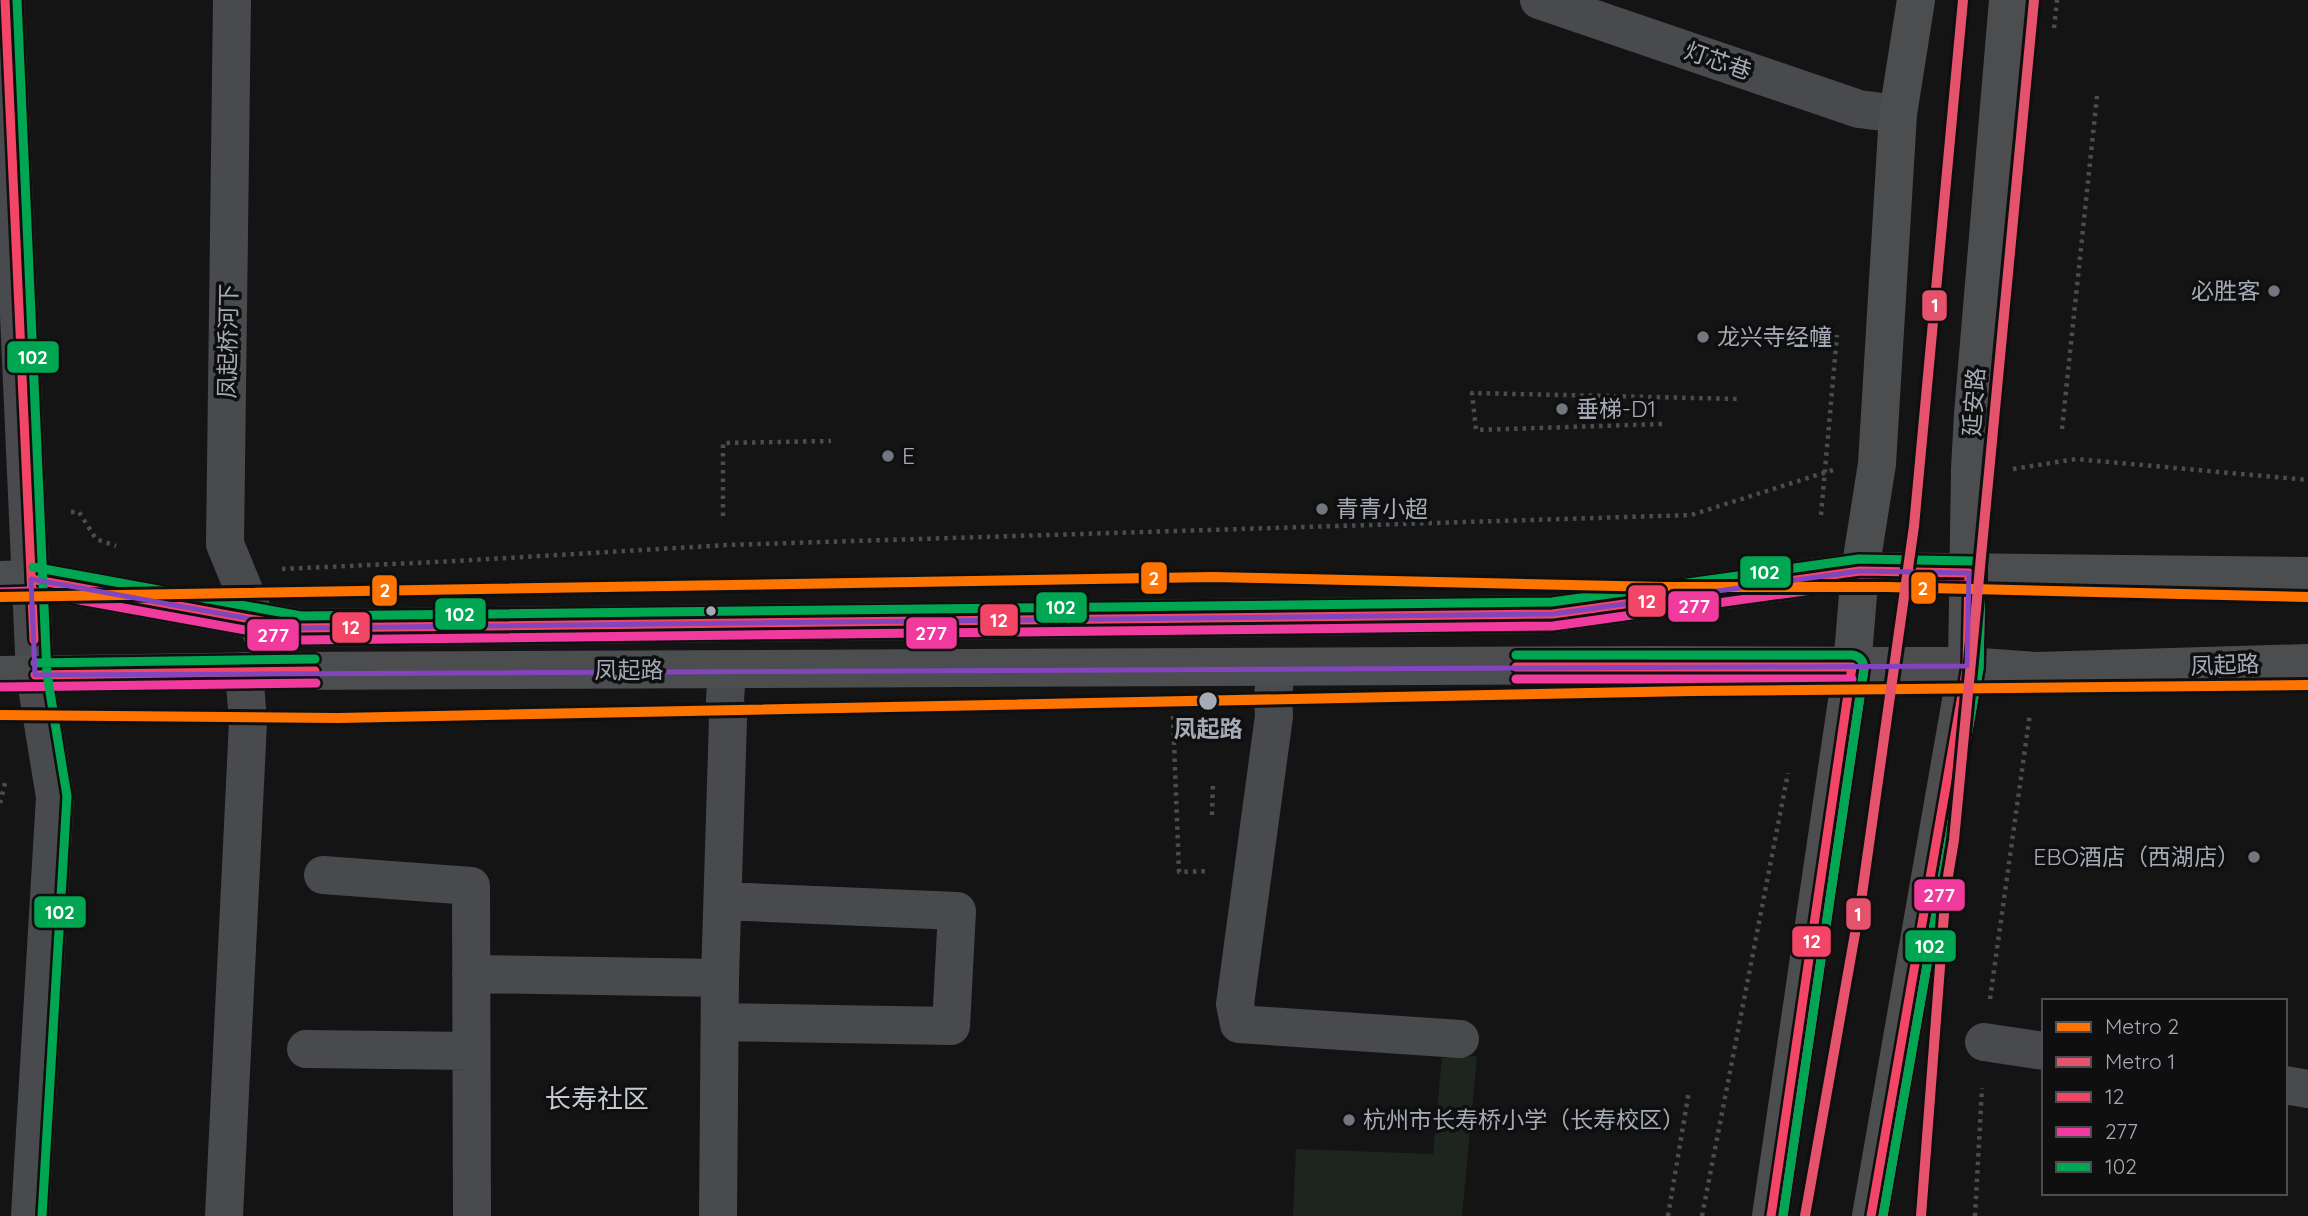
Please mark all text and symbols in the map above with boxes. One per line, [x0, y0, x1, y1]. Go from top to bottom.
street label: 灯芯巷 [1681, 36, 1756, 85]
place label: 必胜客 [2191, 276, 2260, 305]
street label: 凤起桥河下 [212, 283, 243, 399]
marker: 必胜客 [2266, 283, 2282, 299]
line badge: 1 [1921, 289, 1948, 322]
text: 1 [1931, 293, 1939, 317]
place label: 龙兴寺经幢 [1717, 322, 1832, 351]
marker: 龙兴寺经幢 [1695, 329, 1711, 345]
line badge: 102 [6, 340, 60, 374]
text: 102 [18, 345, 48, 369]
street label: 延安路 [1957, 367, 1990, 437]
place label: 垂梯-D1 [1576, 394, 1656, 423]
marker: 垂梯-D1 [1554, 401, 1570, 417]
place label: E [902, 441, 915, 470]
marker: E [880, 448, 896, 464]
place label: 青青小超 [1336, 494, 1428, 523]
marker: 青青小超 [1314, 501, 1330, 517]
line badge: 102 [1739, 555, 1792, 589]
text: 102 [1750, 560, 1780, 584]
line badge: 2 [1140, 561, 1168, 595]
text: 2 [1149, 566, 1159, 590]
line badge: 2 [1910, 571, 1937, 605]
line badge: 2 [371, 574, 398, 607]
text: 2 [1918, 576, 1928, 600]
text: 2 [380, 578, 390, 602]
line badge: 12 [1627, 584, 1667, 618]
text: 12 [1638, 589, 1656, 613]
line badge: 277 [1667, 590, 1720, 623]
line badge: 102 [1035, 591, 1088, 624]
text: 277 [1678, 594, 1710, 618]
text: 102 [1046, 595, 1076, 619]
line badge: 102 [434, 597, 487, 631]
text: 102 [445, 602, 475, 626]
line badge: 12 [979, 603, 1019, 637]
unlabelled marker [704, 604, 718, 618]
text: 12 [990, 608, 1008, 632]
line badge: 12 [331, 611, 371, 644]
text: 12 [342, 615, 360, 639]
line badge: 277 [905, 616, 958, 650]
line badge: 277 [246, 618, 300, 652]
text: 277 [915, 621, 947, 645]
text: 277 [257, 623, 289, 647]
street label: 凤起路 [2190, 649, 2260, 680]
street label: 凤起路 [595, 655, 664, 684]
marker: 凤起路 [1197, 690, 1219, 712]
place label: 凤起路 [1174, 714, 1243, 743]
place label: EBO酒店（西湖店） [2033, 842, 2240, 871]
marker: EBO酒店（西湖店） [2246, 849, 2262, 865]
line badge: 277 [1913, 878, 1966, 912]
text: 277 [1923, 883, 1955, 907]
line badge: 102 [33, 895, 87, 929]
line badge: 1 [1845, 897, 1872, 931]
text: 102 [45, 900, 75, 924]
text: 1 [1854, 902, 1862, 926]
line badge: 12 [1791, 925, 1832, 958]
text: 12 [1803, 929, 1821, 953]
line badge: 102 [1904, 929, 1957, 963]
text: 102 [1915, 934, 1945, 958]
legend [2042, 999, 2287, 1195]
text: Metro 2 [2105, 1013, 2179, 1039]
text: Metro 1 [2105, 1048, 2175, 1074]
district label: 长寿社区 [545, 1082, 649, 1115]
text: 12 [2105, 1083, 2124, 1109]
place label: 杭州市长寿桥小学（长寿校区） [1363, 1105, 1685, 1134]
marker: 杭州市长寿桥小学（长寿校区） [1341, 1112, 1357, 1128]
text: 277 [2105, 1118, 2138, 1144]
text: 102 [2105, 1153, 2137, 1179]

